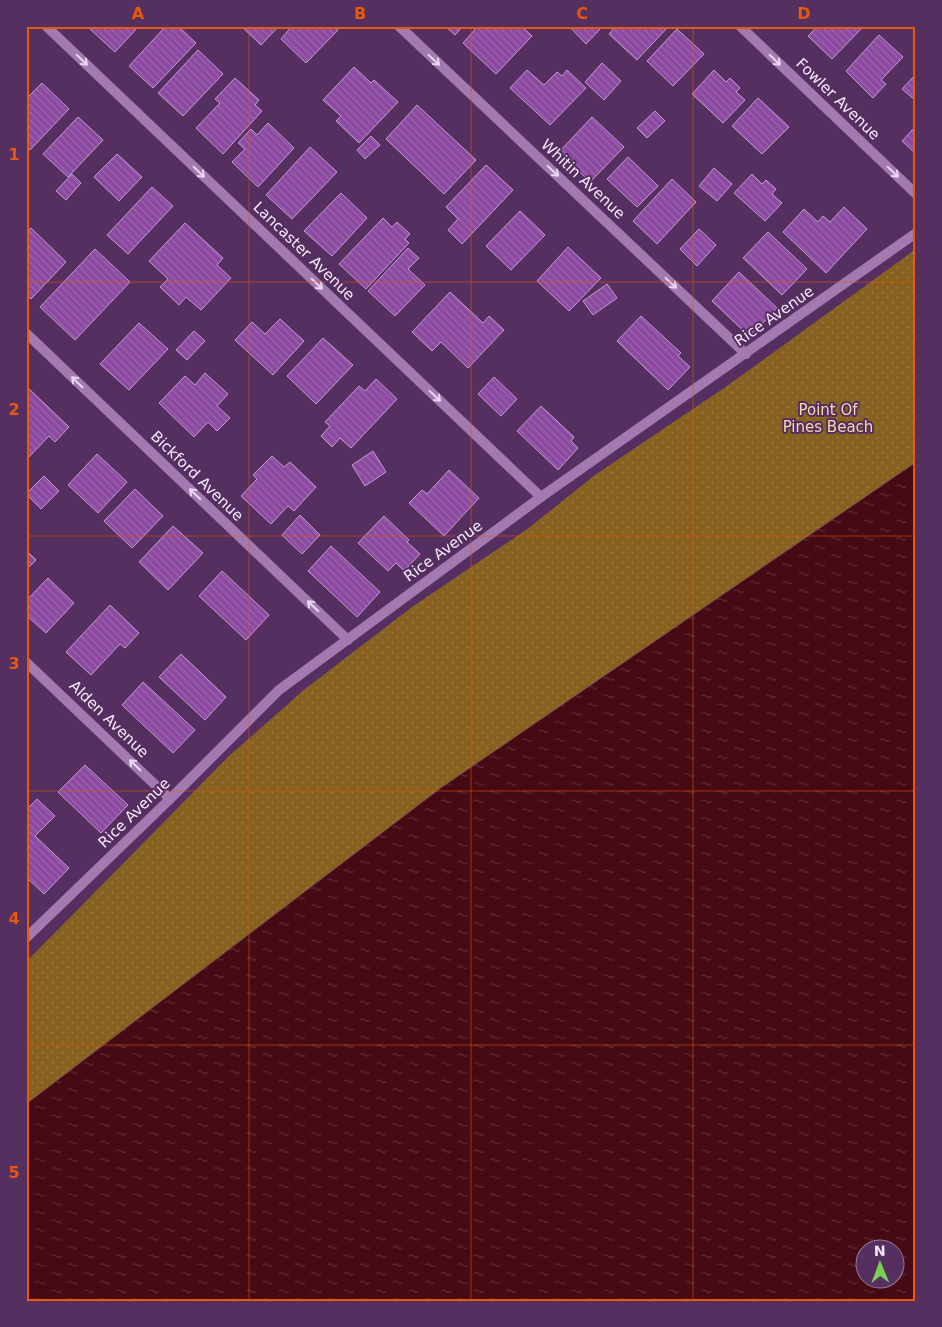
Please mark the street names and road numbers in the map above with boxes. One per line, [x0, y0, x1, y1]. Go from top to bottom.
street label: Fowler Avenue [792, 54, 884, 144]
street label: Whitin Avenue [537, 135, 629, 223]
street label: Lancaster Avenue [250, 198, 358, 304]
street label: Rice Avenue [731, 282, 817, 350]
street label: Bickford Avenue [147, 427, 247, 525]
street label: Rice Avenue [400, 517, 486, 585]
street label: Alden Avenue [66, 677, 152, 761]
street label: Rice Avenue [94, 774, 174, 852]

